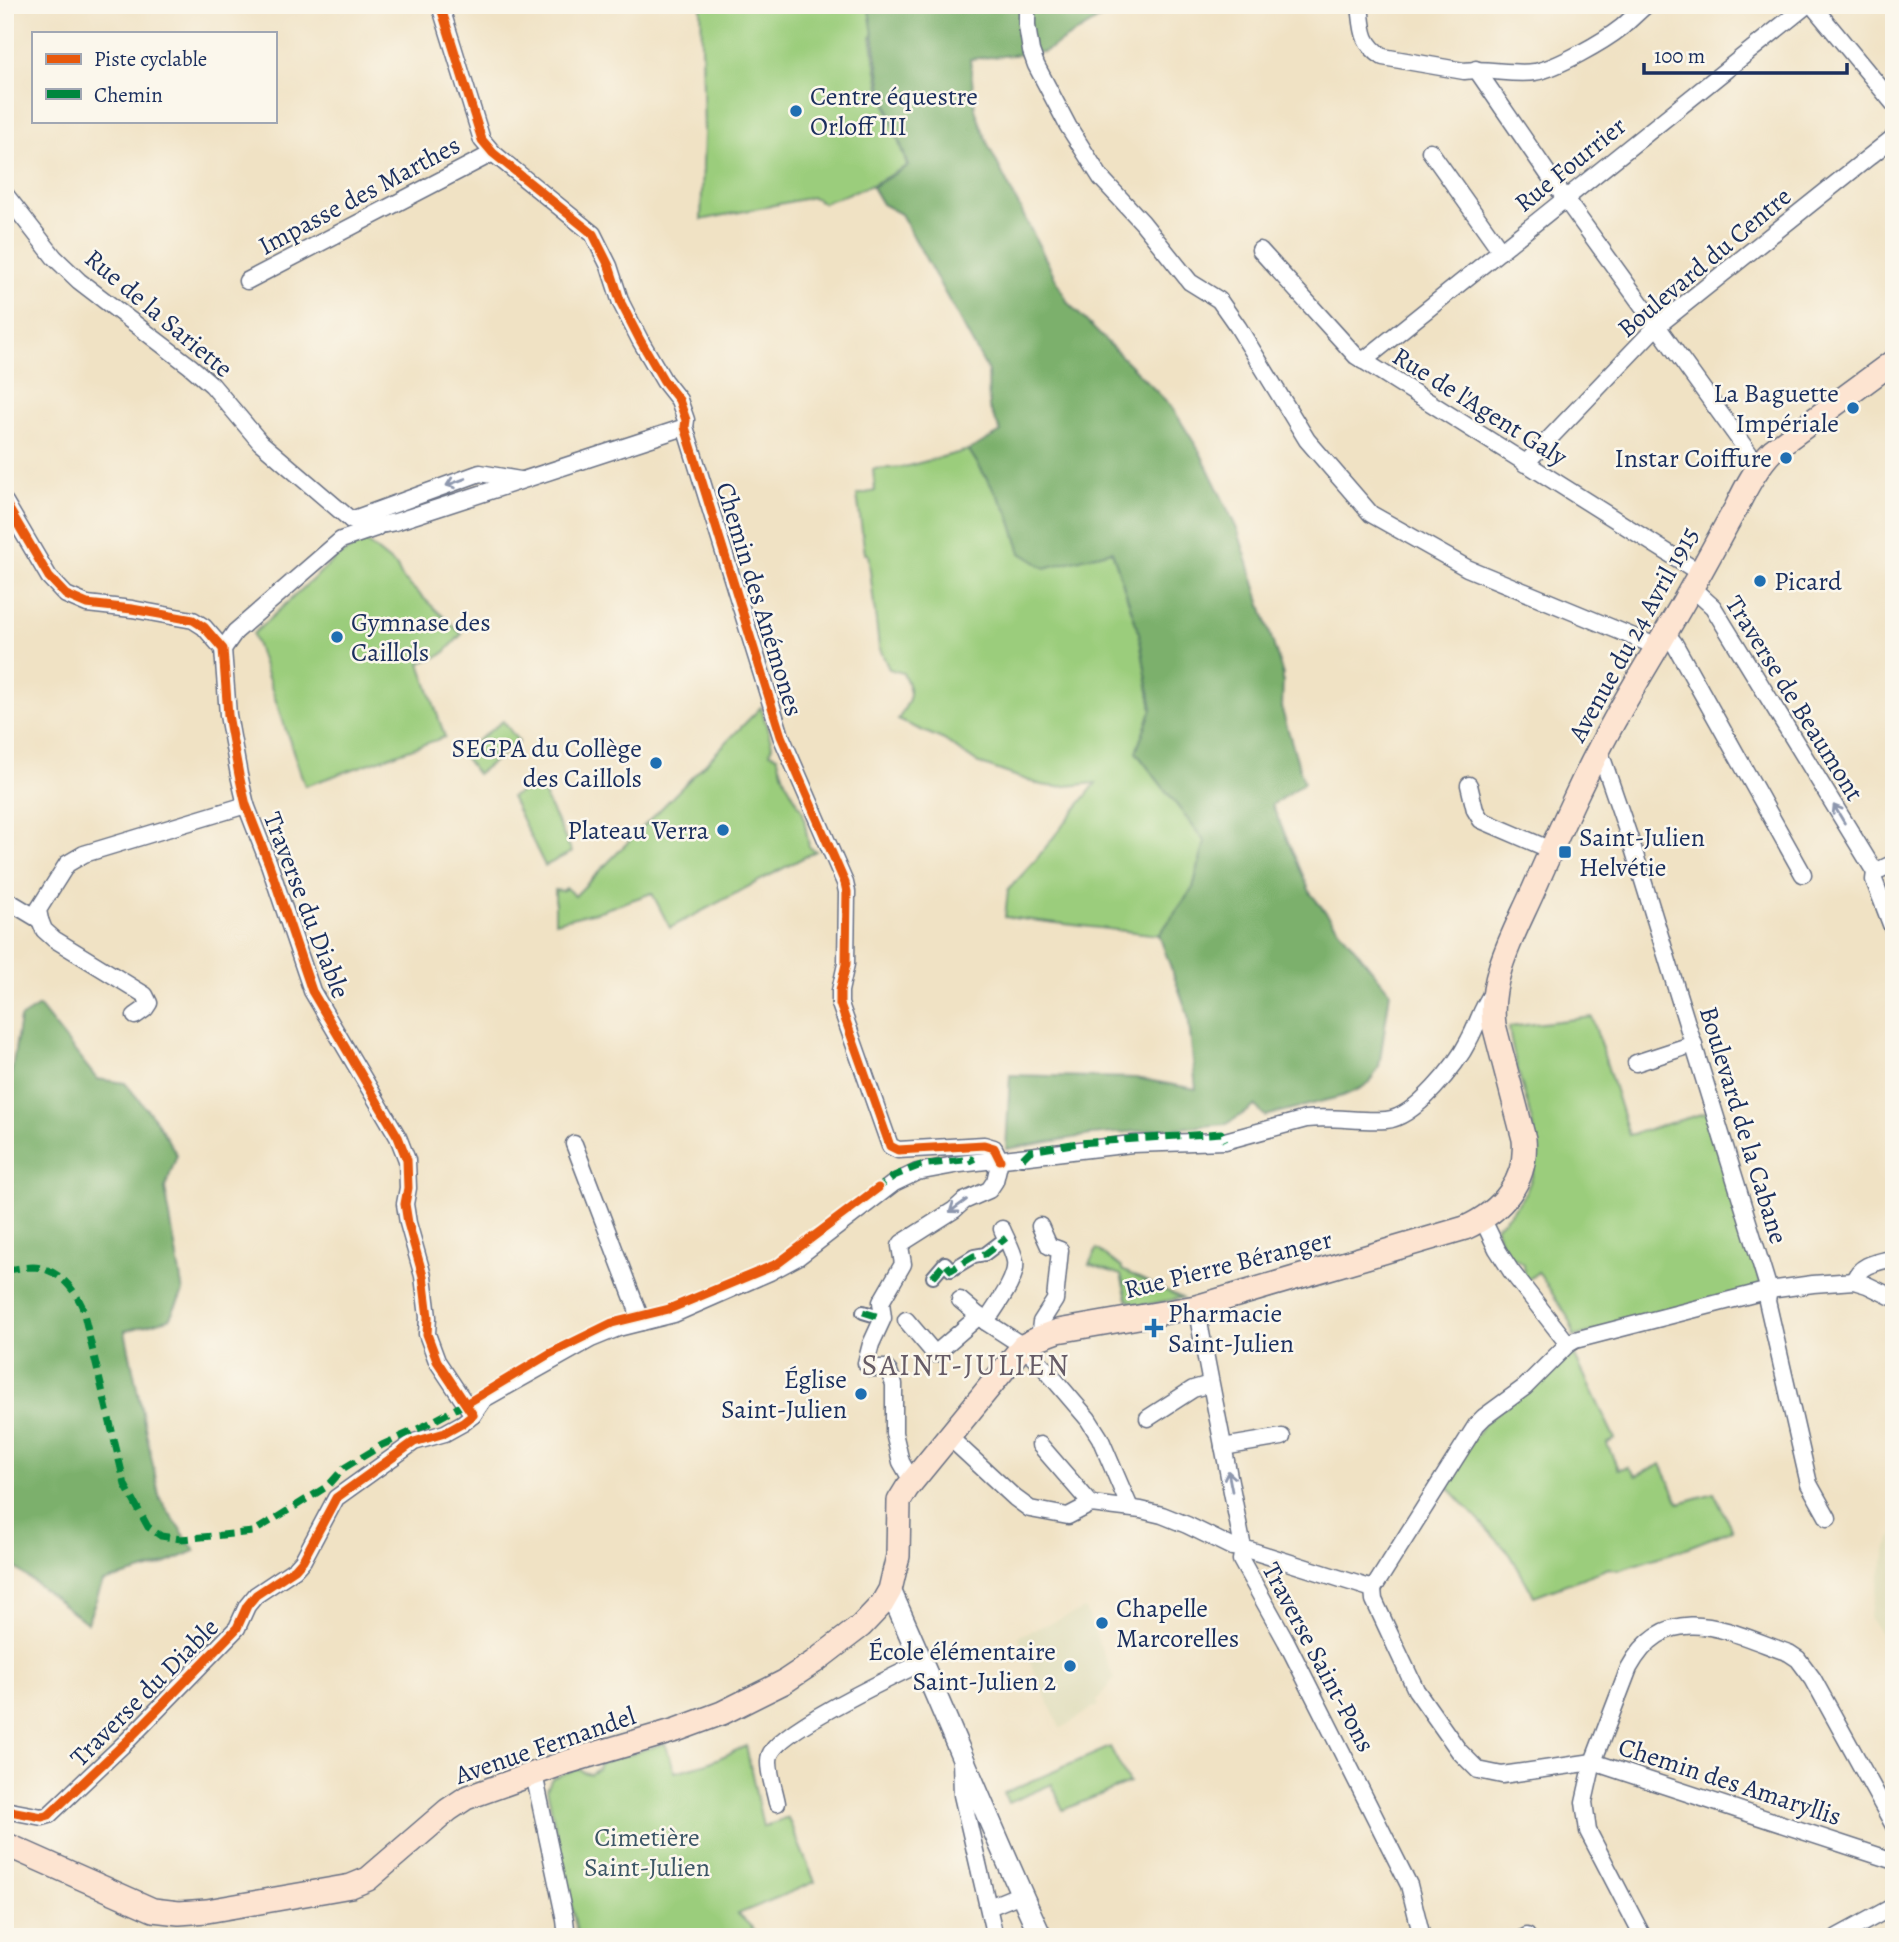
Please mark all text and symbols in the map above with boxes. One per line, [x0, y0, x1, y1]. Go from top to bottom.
legend [32, 32, 276, 122]
scale bar [1644, 32, 1846, 76]
text: 100 m [1654, 42, 1705, 70]
text: Piste cyclable [94, 45, 207, 73]
place label: Centre équestre Orloff III [810, 79, 978, 144]
text: Chemin [94, 81, 163, 109]
marker: Centre équestre Orloff III [788, 103, 804, 119]
street label: Rue Fourrier [1507, 109, 1633, 220]
street label: Impasse des Marthes [252, 127, 466, 263]
street label: Boulevard du Centre [1610, 179, 1799, 346]
street label: Rue de la Sariette [77, 241, 240, 386]
street label: Rue de l'Agent Galy [1386, 339, 1574, 474]
place label: La Baguette Impériale [1713, 376, 1839, 441]
marker: La Baguette Impériale [1845, 400, 1861, 416]
place label: Instar Coiffure [1615, 441, 1772, 476]
marker: Instar Coiffure [1778, 450, 1794, 466]
one-way arrow [446, 476, 468, 489]
street label: Chemin des Anémones [707, 478, 812, 720]
street label: Avenue du 24 Avril 1915 [1559, 520, 1707, 749]
place label: Picard [1774, 564, 1842, 599]
marker: Picard [1752, 573, 1768, 589]
street label: Traverse de Beaumont [1717, 589, 1872, 808]
place label: Gymnase des Caillols [351, 605, 491, 670]
marker: Gymnase des Caillols [329, 629, 345, 645]
place label: SEGPA du Collège des Caillols [451, 731, 642, 796]
marker: SEGPA du Collège des Caillols [648, 755, 664, 771]
one-way arrow [1831, 804, 1845, 824]
street label: Traverse du Diable [255, 807, 358, 1003]
place label: Plateau Verra [567, 813, 709, 848]
place label: Saint-Julien Helvétie [1579, 820, 1705, 885]
marker: Plateau Verra [715, 822, 731, 838]
marker: Saint-Julien Helvétie [1557, 844, 1573, 860]
street label: Boulevard de la Cabane [1691, 1002, 1796, 1248]
one-way arrow [949, 1199, 968, 1214]
street label: Rue Pierre Béranger [1121, 1222, 1336, 1307]
place label: Pharmacie Saint-Julien [1168, 1296, 1294, 1361]
marker: Pharmacie Saint-Julien [1146, 1320, 1162, 1336]
district label: SAINT-JULIEN [862, 1345, 1070, 1385]
place label: Église Saint-Julien [721, 1362, 847, 1427]
marker: Église Saint-Julien [853, 1386, 869, 1402]
one-way arrow [1222, 1470, 1236, 1493]
street label: Traverse Saint-Pons [1254, 1556, 1383, 1758]
place label: Chapelle Marcorelles [1116, 1591, 1239, 1656]
street label: Traverse du Diable [62, 1610, 226, 1774]
marker: Chapelle Marcorelles [1094, 1615, 1110, 1631]
place label: École élémentaire Saint-Julien 2 [868, 1634, 1056, 1699]
marker: École élémentaire Saint-Julien 2 [1062, 1658, 1078, 1674]
street label: Avenue Fernandel [449, 1698, 640, 1793]
street label: Chemin des Amaryllis [1614, 1729, 1846, 1834]
park label: Cimetière Saint-Julien [584, 1820, 710, 1885]

